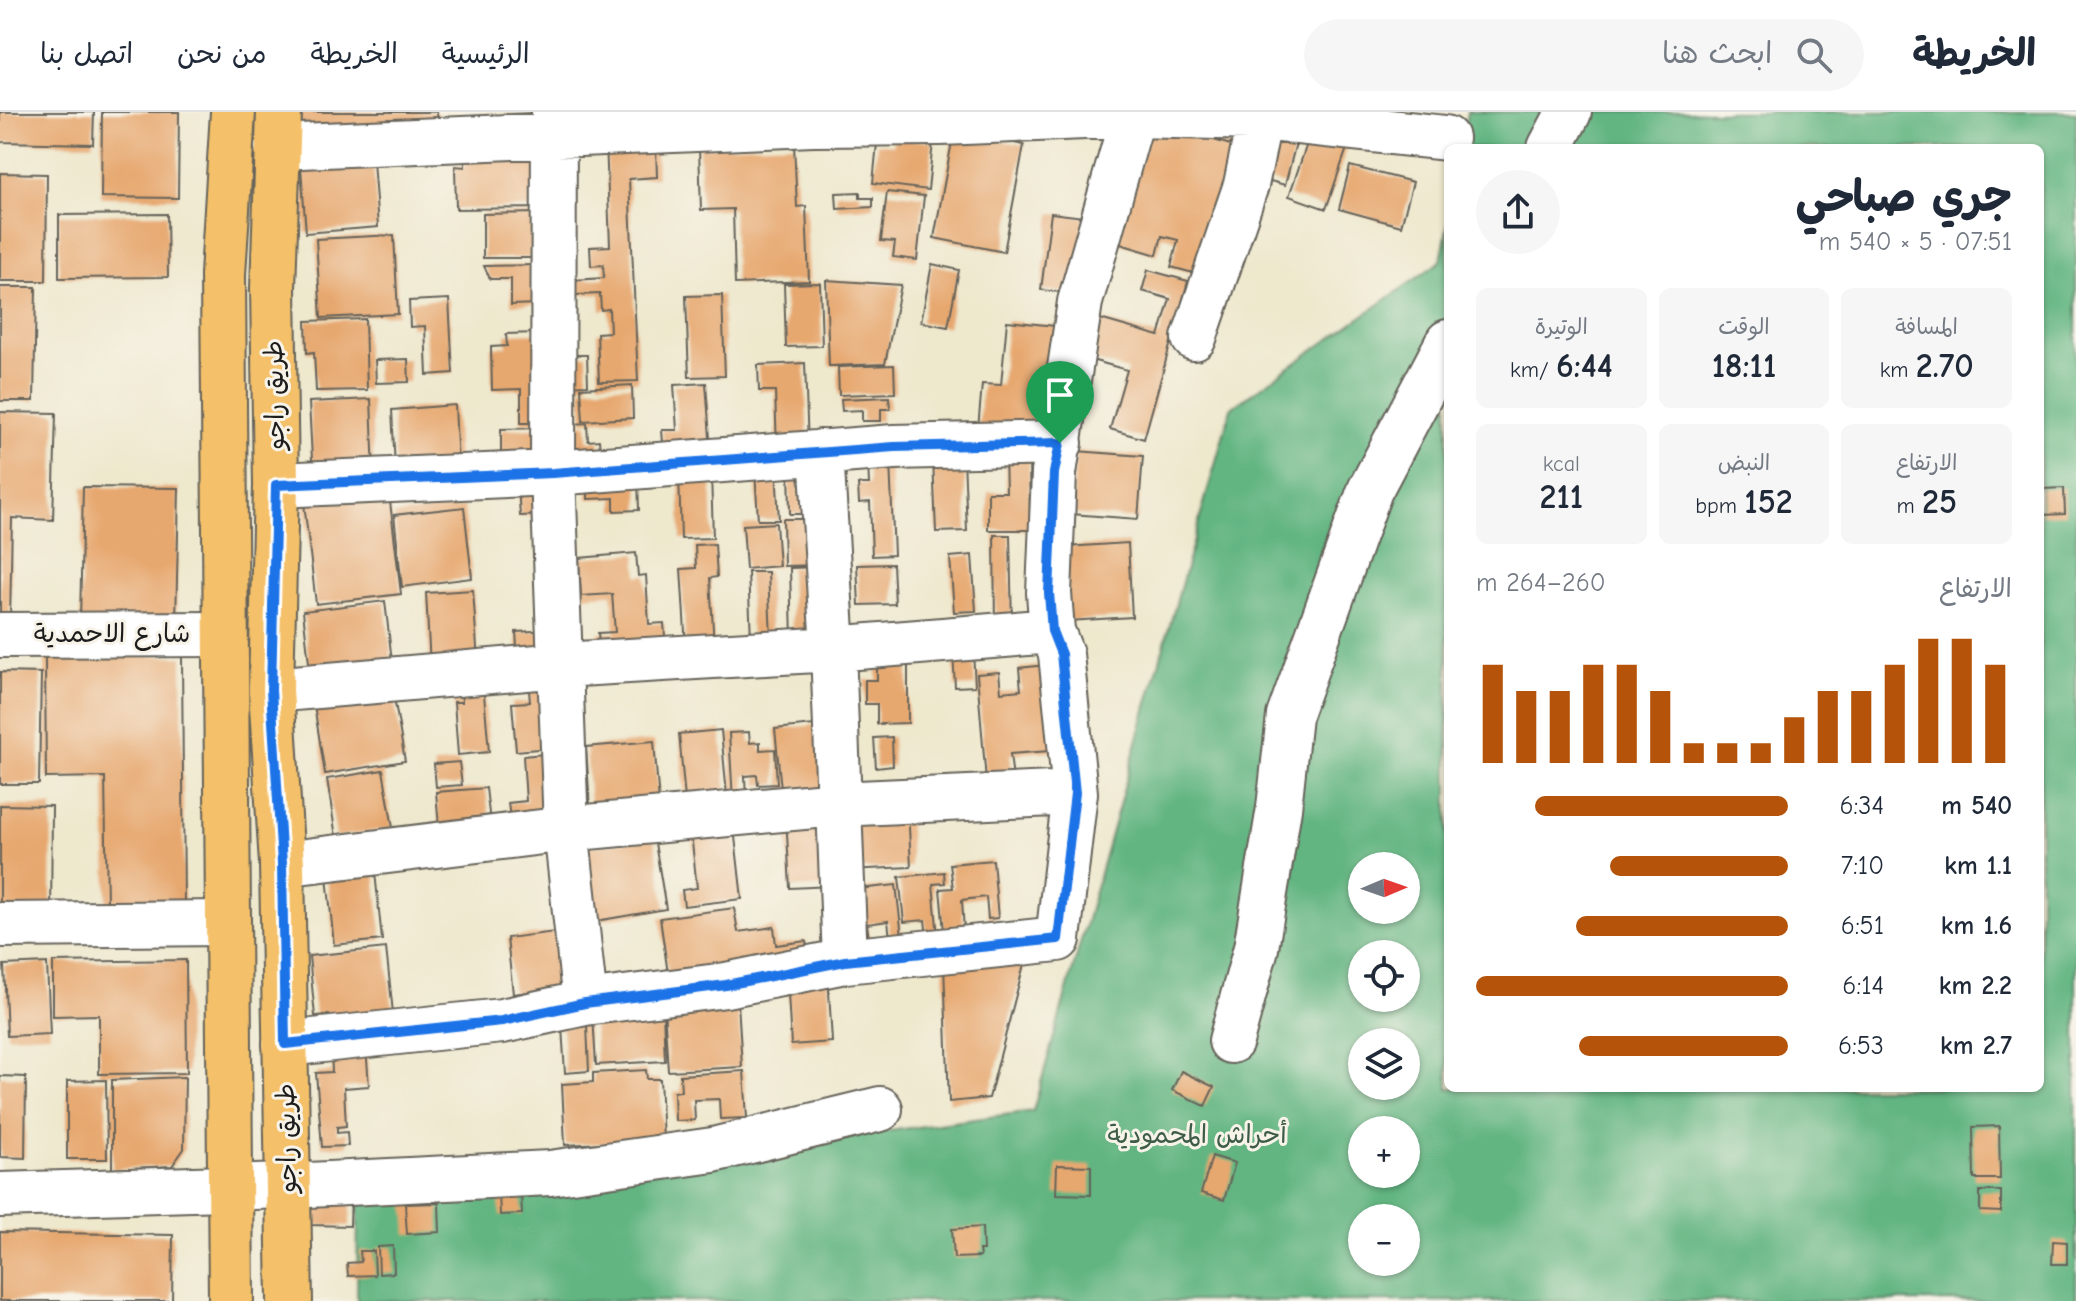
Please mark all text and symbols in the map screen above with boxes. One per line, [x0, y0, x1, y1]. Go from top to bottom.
search box [1304, 19, 1864, 91]
text: الخريطة [1912, 32, 2036, 76]
icon: search [1792, 33, 1836, 77]
text: ابحث هنا [1662, 36, 1772, 71]
text: اتصل بنا [40, 38, 133, 70]
text: من نحن [177, 38, 266, 70]
text: الخريطة [310, 38, 398, 70]
text: الرئيسية [442, 38, 530, 70]
button: share [1476, 170, 1560, 254]
text: جري صباحي [1795, 171, 2012, 222]
text: 07:51 · 5 × 540 m [1819, 227, 2012, 257]
text: الوتيرة [1535, 314, 1588, 340]
text: الوقت [1718, 314, 1770, 340]
text: المسافة [1895, 314, 1958, 340]
street label: طريق راجو [259, 340, 291, 452]
text: 6:44 [1556, 346, 1613, 386]
text: 18:11 [1712, 346, 1776, 386]
text: 2.70 [1916, 346, 1974, 386]
text: /km [1510, 357, 1556, 383]
text: km [1880, 357, 1916, 383]
pin [1026, 361, 1094, 443]
icon: arrive [1038, 373, 1082, 417]
text: النبض [1718, 450, 1770, 476]
text: الارتفاع [1896, 450, 1958, 476]
text: kcal [1543, 451, 1580, 477]
text: 211 [1540, 477, 1583, 517]
text: 152 [1744, 482, 1793, 522]
text: 25 [1922, 482, 1957, 522]
text: bpm [1695, 493, 1744, 519]
text: m [1896, 493, 1922, 519]
text: 260–264 m [1476, 568, 1606, 598]
text: الارتفاع [1939, 574, 2012, 604]
street label: شارع الاحمدية [34, 619, 190, 651]
text: 6:34 [1839, 791, 1884, 821]
text: 540 m [1941, 791, 2012, 821]
text: 7:10 [1841, 851, 1884, 881]
text: 1.1 km [1944, 851, 2012, 881]
north arrow [1348, 852, 1420, 924]
map controls [1348, 852, 1420, 1276]
text: 6:51 [1841, 911, 1884, 941]
text: 1.6 km [1941, 911, 2012, 941]
button: locate [1348, 940, 1420, 1012]
text: 6:14 [1842, 971, 1884, 1001]
text: 2.2 km [1939, 971, 2012, 1001]
button: layers [1348, 1028, 1420, 1100]
text: 6:53 [1838, 1031, 1884, 1061]
text: 2.7 km [1940, 1031, 2012, 1061]
street label: طريق راجو [271, 1083, 303, 1195]
button: + [1348, 1116, 1420, 1188]
park label: أحراش المحمودية [1107, 1119, 1287, 1150]
button: − [1348, 1204, 1420, 1276]

